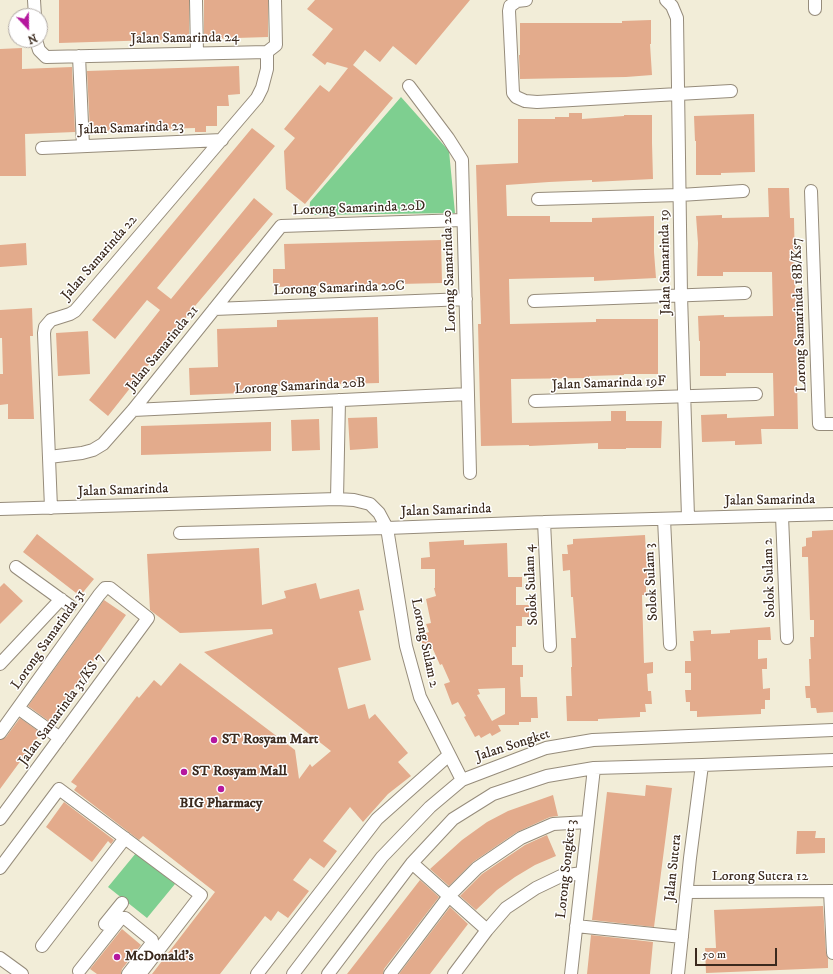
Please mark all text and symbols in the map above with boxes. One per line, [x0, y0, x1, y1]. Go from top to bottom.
north arrow [8, 8, 48, 48]
text: N [25, 30, 39, 46]
street label: Jalan Samarinda 24 [131, 30, 239, 48]
street label: Jalan Samarinda 23 [78, 119, 184, 139]
street label: Lorong Samarinda 20D [292, 198, 426, 220]
street label: Jalan Samarinda 19 [657, 209, 675, 315]
street label: Lorong Samarinda 20 [439, 210, 461, 332]
street label: Jalan Samarinda 22 [58, 212, 142, 304]
street label: Lorong Samarinda 18B/Ks7 [789, 238, 811, 392]
street label: Lorong Samarinda 20C [273, 278, 405, 300]
street label: Jalan Samarinda 21 [123, 303, 203, 395]
street label: Jalan Samarinda 19F [552, 374, 666, 394]
street label: Lorong Samarinda 20B [234, 375, 366, 399]
street label: Jalan Samarinda [77, 481, 169, 501]
street label: Jalan Samarinda [725, 492, 815, 510]
street label: Jalan Samarinda [400, 501, 492, 521]
street label: Solok Sulam 2 [760, 538, 780, 618]
street label: Solok Sulam 3 [642, 543, 662, 621]
street label: Solok Sulam 4 [521, 544, 543, 626]
street label: Lorong Samarinda 31 [8, 587, 90, 693]
street label: Lorong Sulam 2 [406, 597, 442, 689]
street label: Jalan Samarinda 31/KS 7 [15, 650, 109, 770]
street label: Jalan Songket [474, 726, 552, 766]
place label: ST Rosyam Mart [222, 732, 318, 748]
marker: ST Rosyam Mart [209, 735, 219, 745]
place label: ST Rosyam Mall [192, 764, 287, 780]
marker: ST Rosyam Mall [179, 767, 189, 777]
marker: BIG Pharmacy [216, 784, 226, 794]
place label: BIG Pharmacy [179, 796, 263, 812]
street label: Lorong Songket 3 [553, 819, 581, 919]
street label: Jalan Sutera [662, 834, 686, 902]
street label: Lorong Sutera 12 [712, 869, 808, 885]
scale bar [697, 940, 779, 966]
text: 50 m [702, 947, 726, 962]
place label: McDonald's [125, 949, 193, 965]
marker: McDonald's [112, 952, 122, 962]

